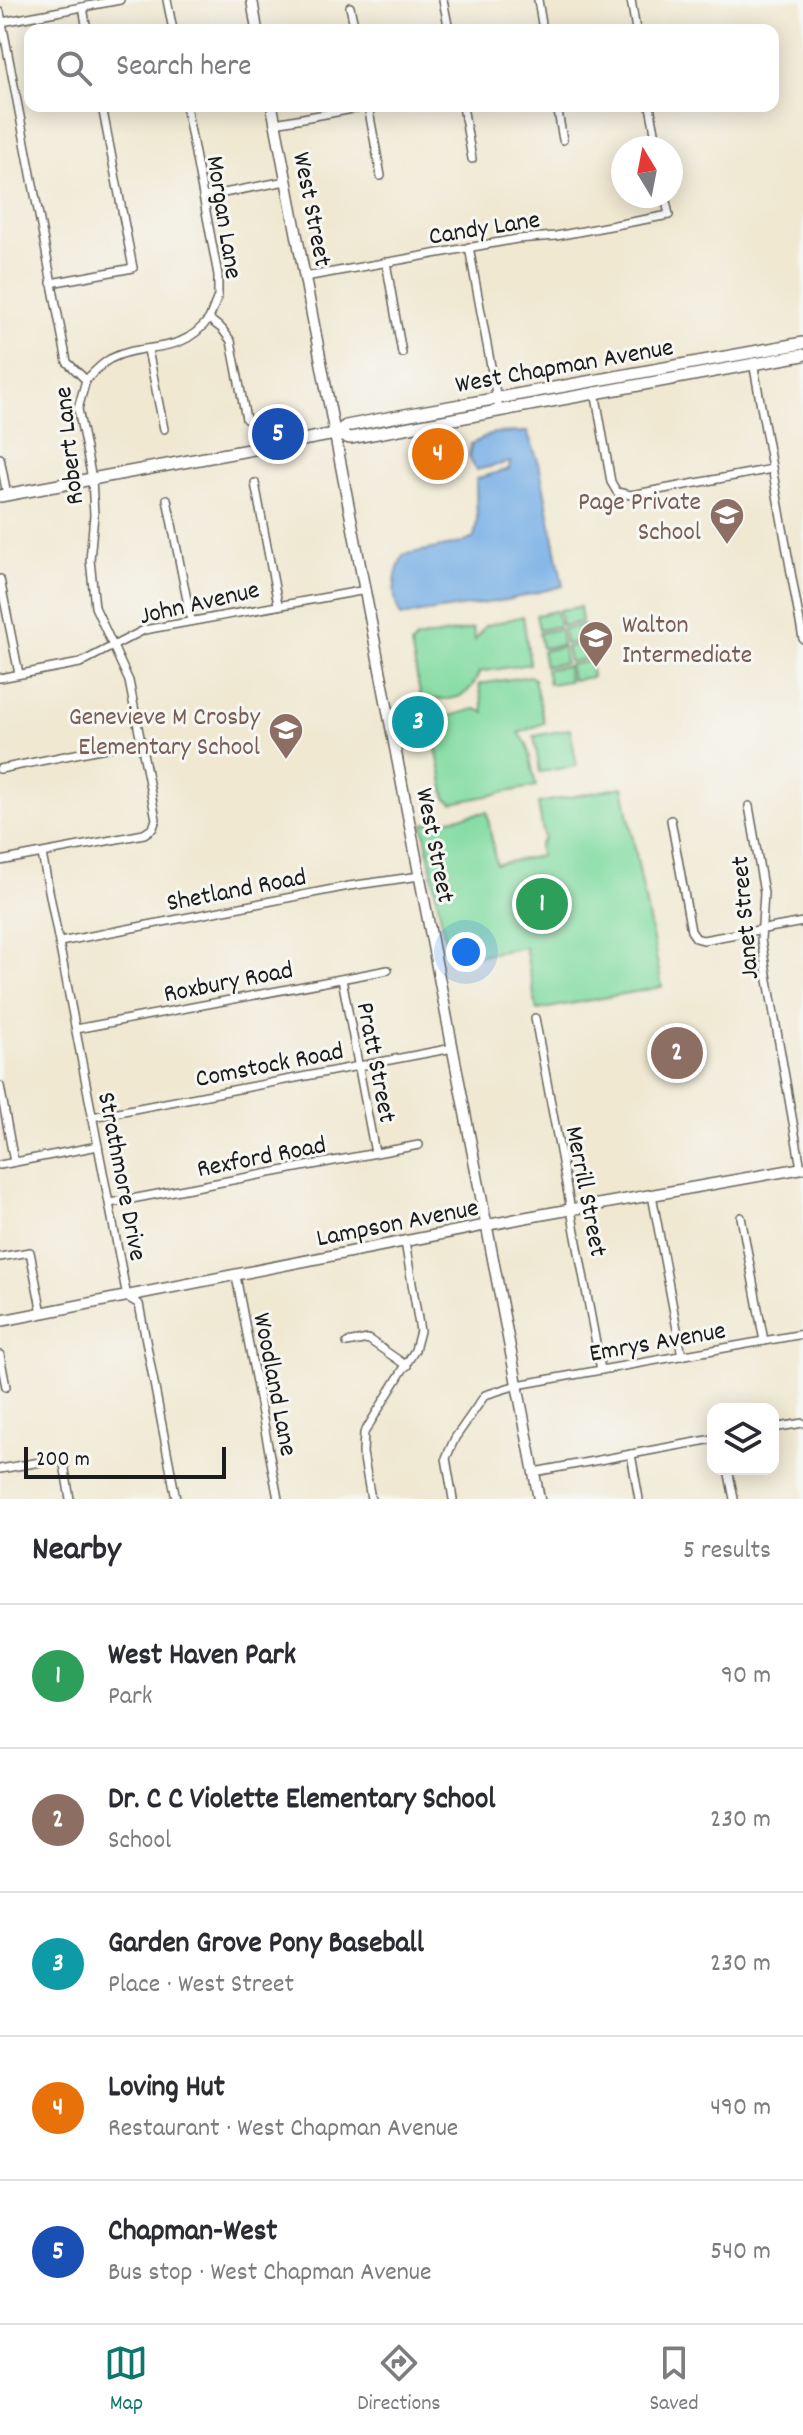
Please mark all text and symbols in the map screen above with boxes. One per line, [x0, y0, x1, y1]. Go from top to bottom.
search box [24, 24, 779, 112]
icon: search [52, 46, 96, 90]
text: Search here [116, 47, 252, 90]
north arrow [611, 136, 683, 208]
street label: West Street [281, 149, 340, 271]
street label: Morgan Lane [195, 153, 251, 282]
street label: Candy Lane [426, 202, 543, 256]
street label: West Chapman Avenue [453, 330, 677, 405]
street label: Robert Lane [46, 385, 95, 506]
pin: 5 [252, 404, 304, 464]
pin: 4 [412, 424, 464, 484]
place label: Page Private School [578, 485, 701, 552]
school or university icon: Page Private School [708, 496, 746, 546]
street label: John Avenue [136, 573, 263, 636]
place label: Walton Intermediate [622, 608, 752, 675]
school or university icon: Walton Intermediate [577, 619, 615, 669]
pin: 3 [392, 692, 444, 752]
place label: Genevieve M Crosby Elementary School [69, 700, 260, 767]
school or university icon: Genevieve M Crosby Elementary School [267, 711, 305, 761]
street label: West Street [404, 785, 463, 907]
street label: Janet Street [723, 854, 770, 981]
street label: Shetland Road [164, 860, 310, 923]
pin: 1 [516, 874, 568, 934]
your location [446, 932, 486, 972]
street label: Roxbury Road [161, 953, 297, 1014]
street label: Pratt Street [345, 999, 404, 1126]
pin: 2 [651, 1023, 703, 1083]
street label: Comstock Road [192, 1034, 347, 1099]
street label: Strathmore Drive [86, 1089, 155, 1264]
street label: Merrill Street [554, 1123, 615, 1260]
street label: Rexford Road [194, 1128, 329, 1189]
street label: Lampson Avenue [313, 1191, 482, 1258]
street label: Woodland Lane [242, 1310, 306, 1459]
street label: Emrys Avenue [586, 1313, 729, 1374]
map controls [707, 1403, 779, 1475]
button: layers [707, 1403, 779, 1475]
scale bar [24, 1443, 226, 1479]
text: 200 m [36, 1445, 90, 1476]
text: Nearby [32, 1527, 121, 1576]
text: 5 results [683, 1533, 771, 1570]
text: West Haven Park [108, 1636, 296, 1679]
text: 1 [55, 1658, 61, 1695]
text: 90 m [721, 1658, 771, 1695]
text: Park [108, 1679, 152, 1716]
text: Dr. C C Violette Elementary School [108, 1780, 495, 1823]
text: 2 [52, 1802, 64, 1839]
text: 230 m [710, 1802, 771, 1839]
text: School [108, 1823, 171, 1860]
text: Garden Grove Pony Baseball [108, 1924, 424, 1967]
text: 3 [52, 1946, 64, 1983]
text: 230 m [710, 1946, 771, 1983]
text: Place · West Street [108, 1967, 294, 2004]
text: Loving Hut [108, 2068, 225, 2111]
text: 4 [53, 2090, 63, 2127]
text: 490 m [710, 2090, 771, 2127]
text: Restaurant · West Chapman Avenue [108, 2111, 458, 2148]
text: Chapman-West [108, 2212, 277, 2255]
text: 5 [52, 2234, 64, 2271]
text: 540 m [710, 2234, 771, 2271]
text: Bus stop · West Chapman Avenue [108, 2255, 431, 2292]
tab: Map [104, 2341, 148, 2420]
tab: Directions [357, 2341, 441, 2420]
tab: Saved [649, 2341, 699, 2420]

